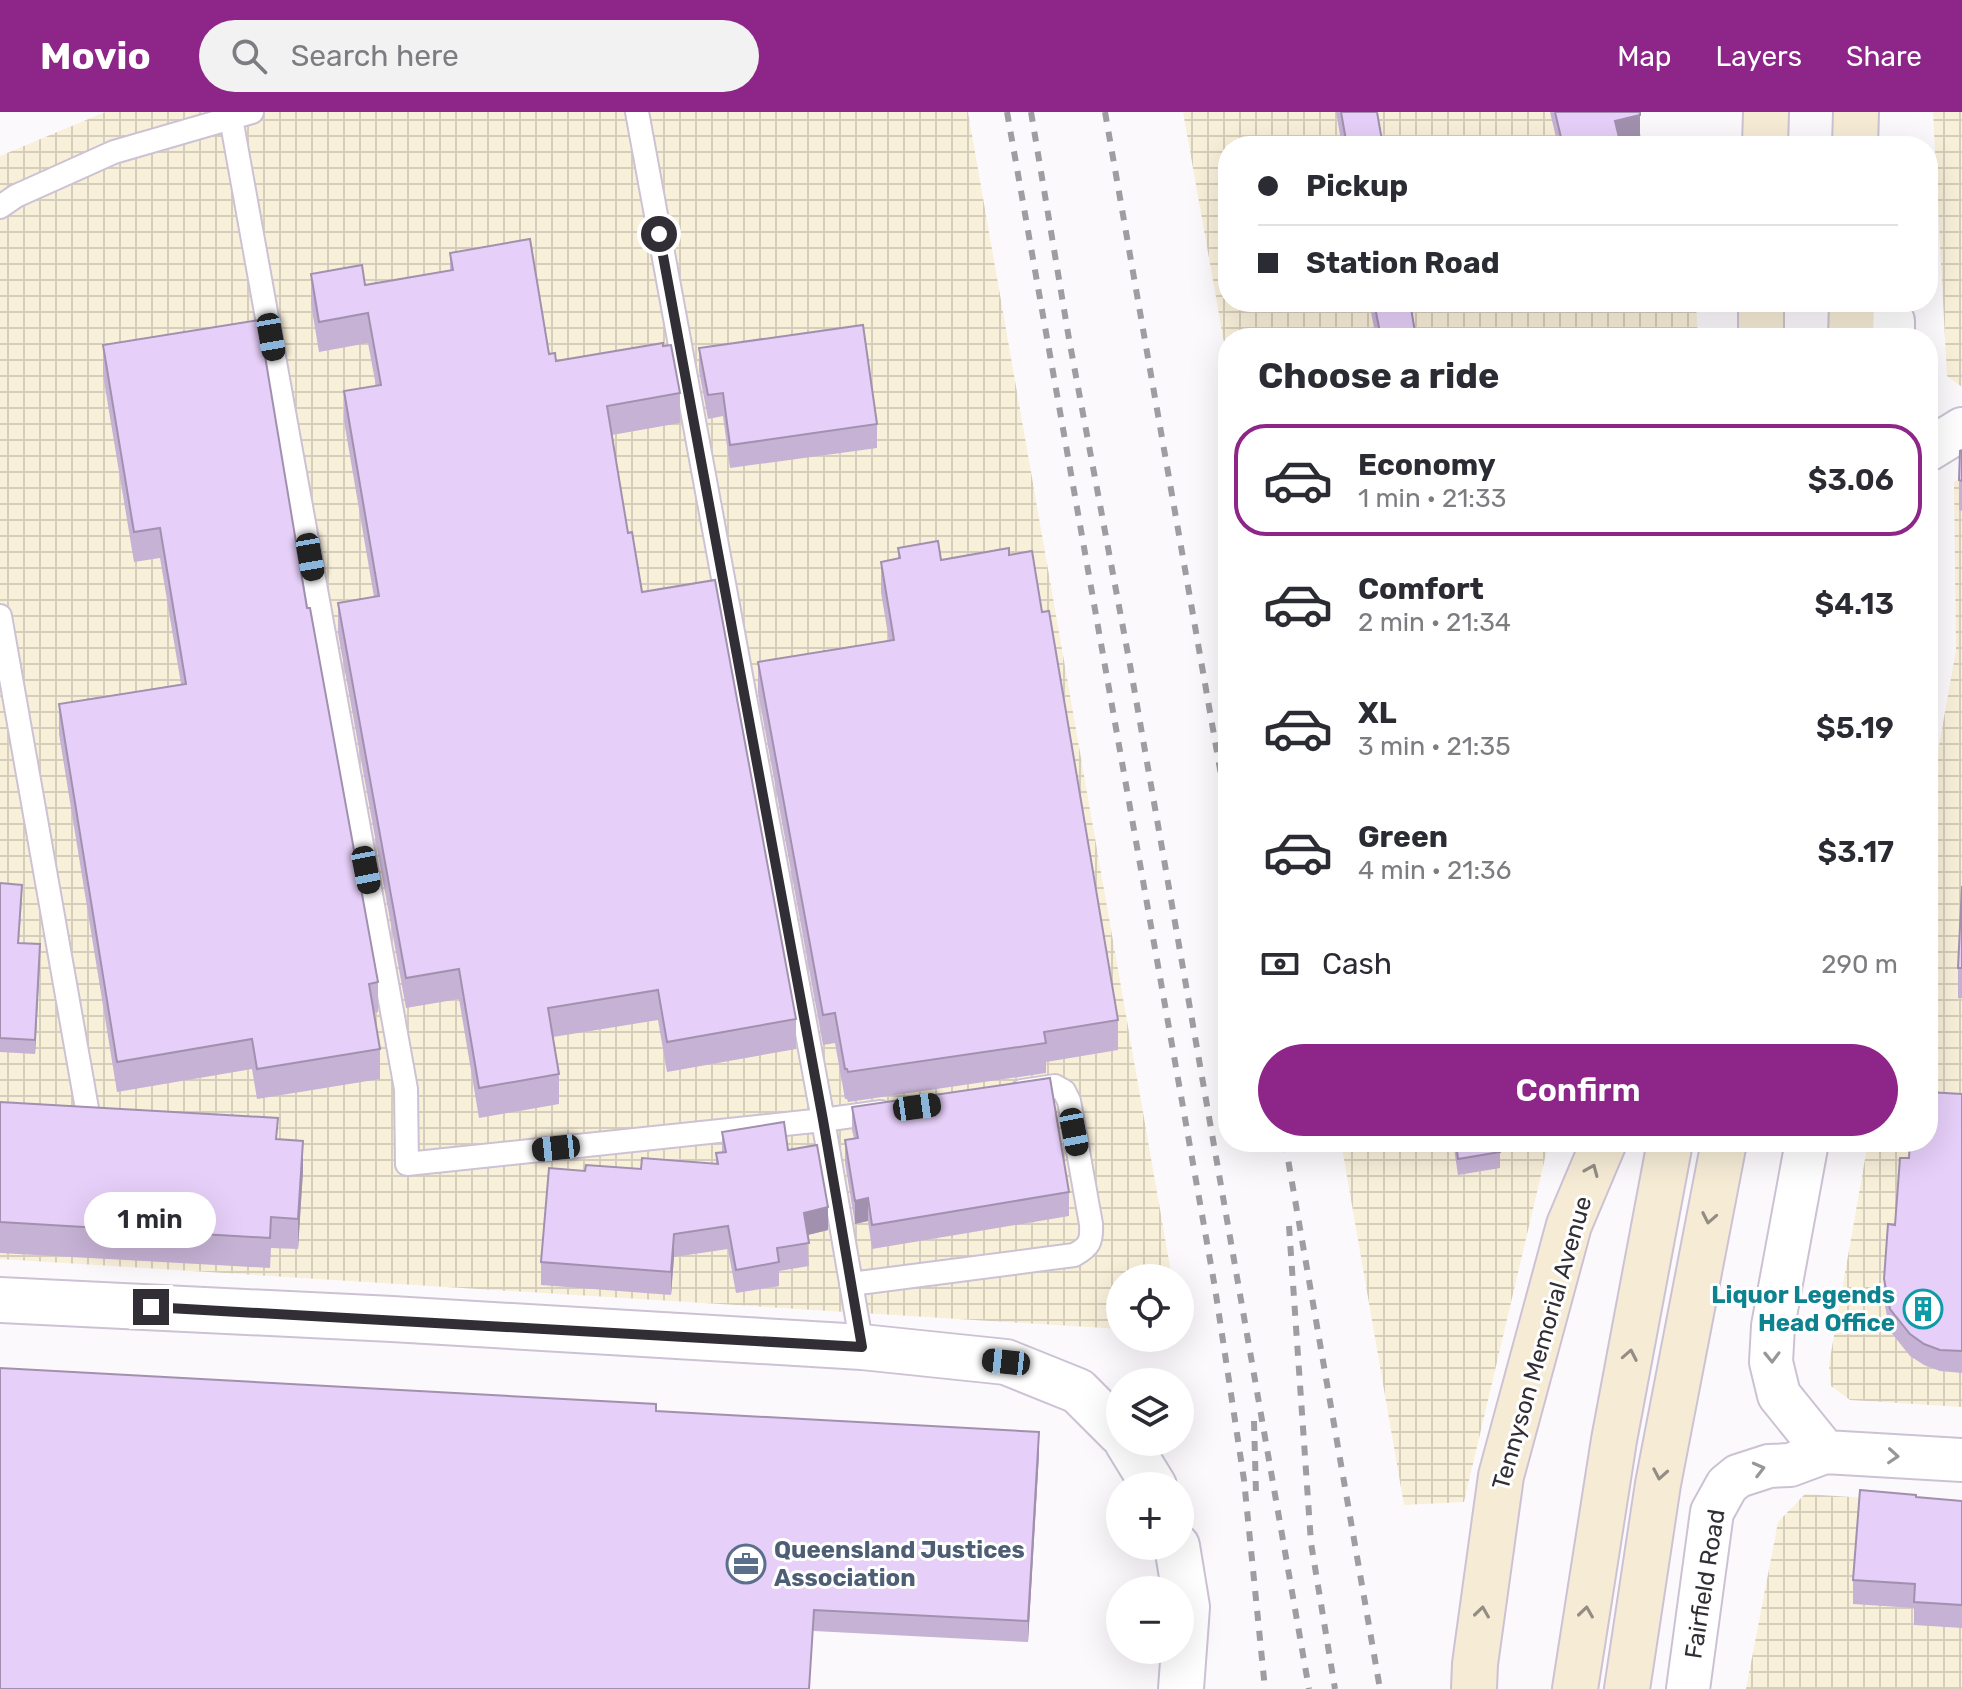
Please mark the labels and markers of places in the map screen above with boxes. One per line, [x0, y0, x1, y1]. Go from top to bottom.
place label: Liquor Legends Head Office [1711, 1281, 1895, 1337]
building icon: Liquor Legends Head Office [1902, 1288, 1944, 1330]
place label: Queensland Justices Association [774, 1536, 1025, 1592]
office icon: Queensland Justices Association [725, 1543, 767, 1585]

